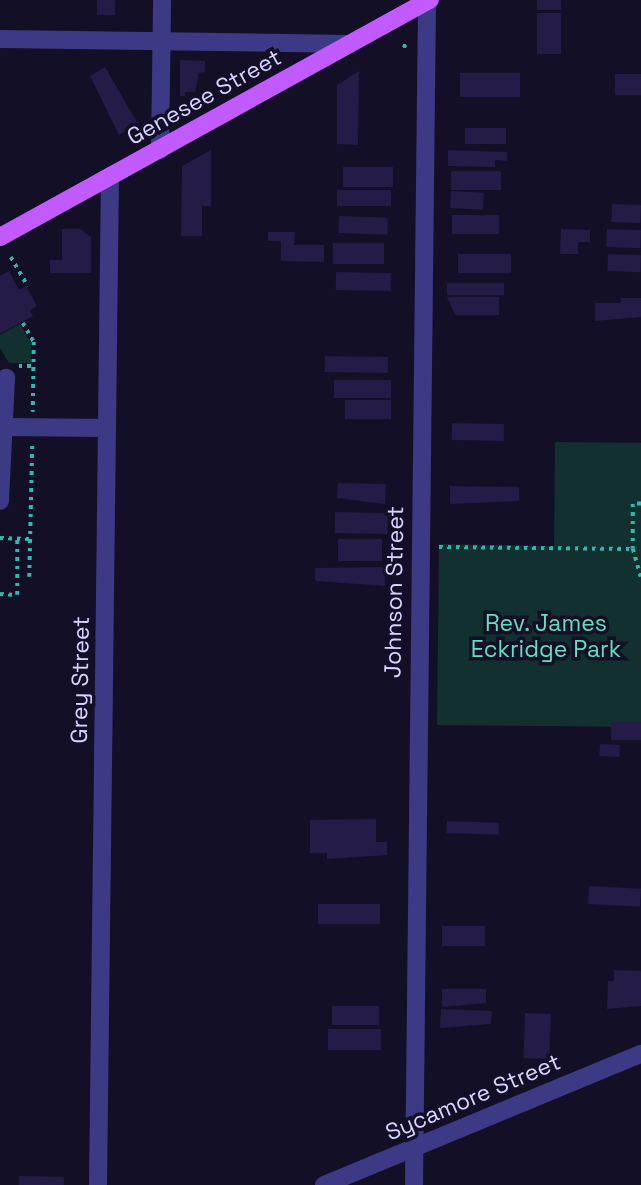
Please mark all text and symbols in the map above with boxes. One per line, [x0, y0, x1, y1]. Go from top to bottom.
street label: Genesee Street [122, 43, 286, 151]
street label: Johnson Street [379, 506, 409, 678]
park label: Rev. James Eckridge Park [471, 609, 621, 663]
street label: Grey Street [65, 616, 95, 744]
street label: Sycamore Street [381, 1048, 565, 1146]

